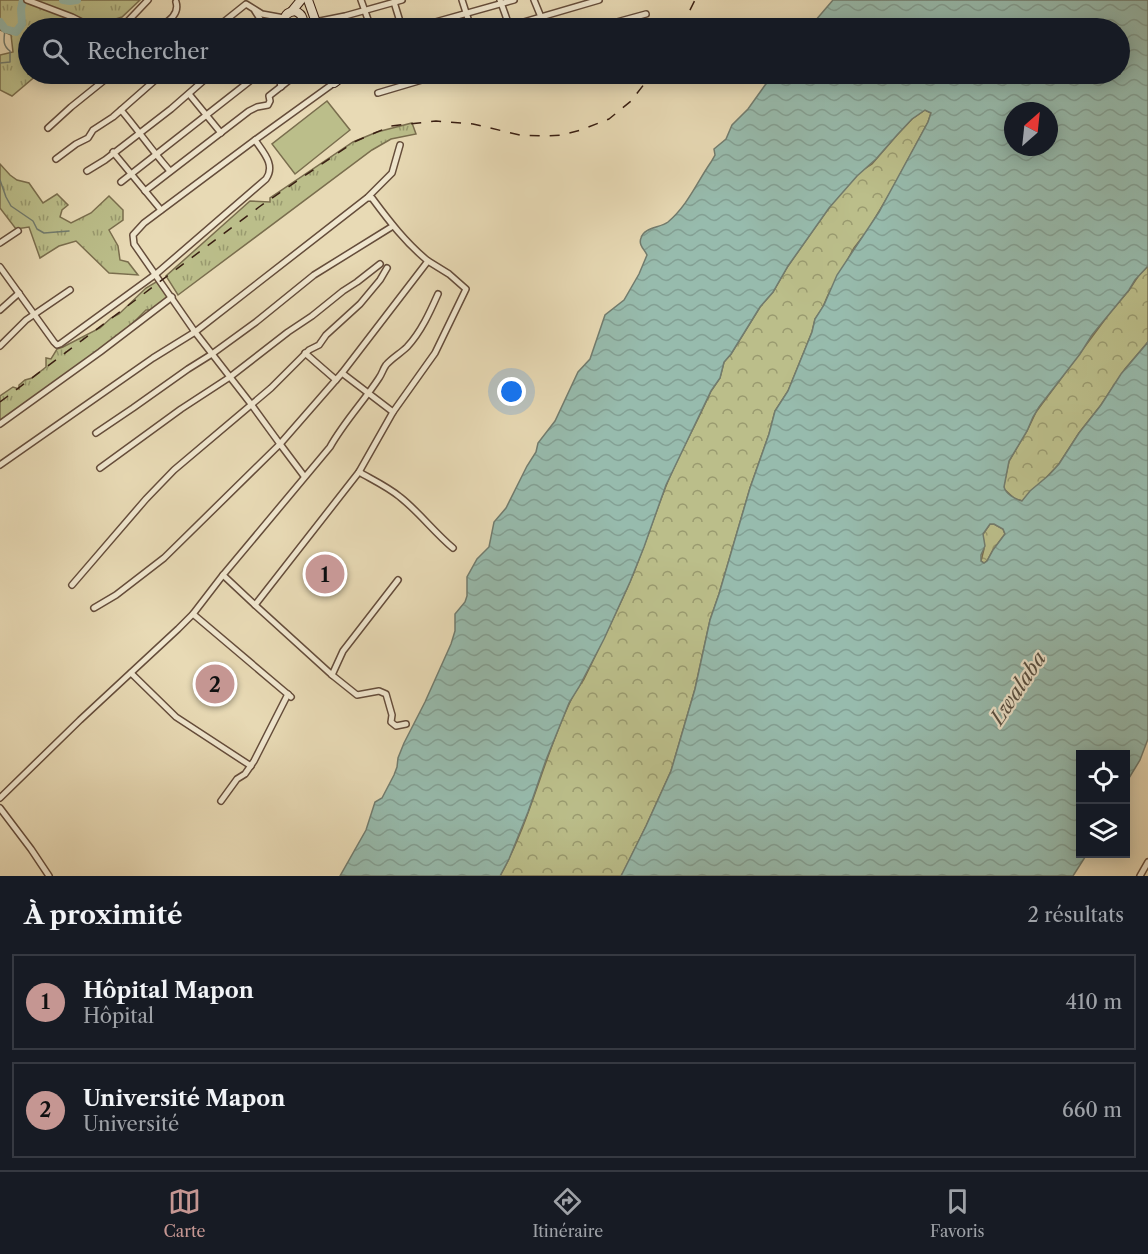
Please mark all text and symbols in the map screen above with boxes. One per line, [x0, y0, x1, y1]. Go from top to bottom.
search box [18, 18, 1130, 84]
icon: search [39, 35, 72, 68]
text: Rechercher [87, 38, 209, 65]
north arrow [1004, 102, 1058, 156]
your location [497, 377, 526, 406]
pin: 1 [306, 552, 344, 596]
water label: Lwalaba [984, 647, 1051, 731]
pin: 2 [196, 662, 234, 706]
map controls [1076, 750, 1130, 858]
button: locate [1076, 750, 1130, 804]
button: layers [1076, 804, 1130, 858]
text: À proximité [24, 899, 183, 931]
text: 2 résultats [1027, 903, 1124, 927]
text: Hôpital Mapon [83, 977, 254, 1004]
text: 1 [41, 990, 50, 1014]
text: 410 m [1065, 990, 1122, 1014]
text: Hôpital [83, 1004, 154, 1028]
text: Université Mapon [83, 1085, 285, 1112]
text: 2 [40, 1098, 51, 1122]
text: 660 m [1062, 1098, 1122, 1122]
text: Université [83, 1112, 179, 1136]
tab: Carte [163, 1185, 206, 1241]
tab: Itinéraire [532, 1185, 603, 1241]
tab: Favoris [930, 1185, 985, 1241]

